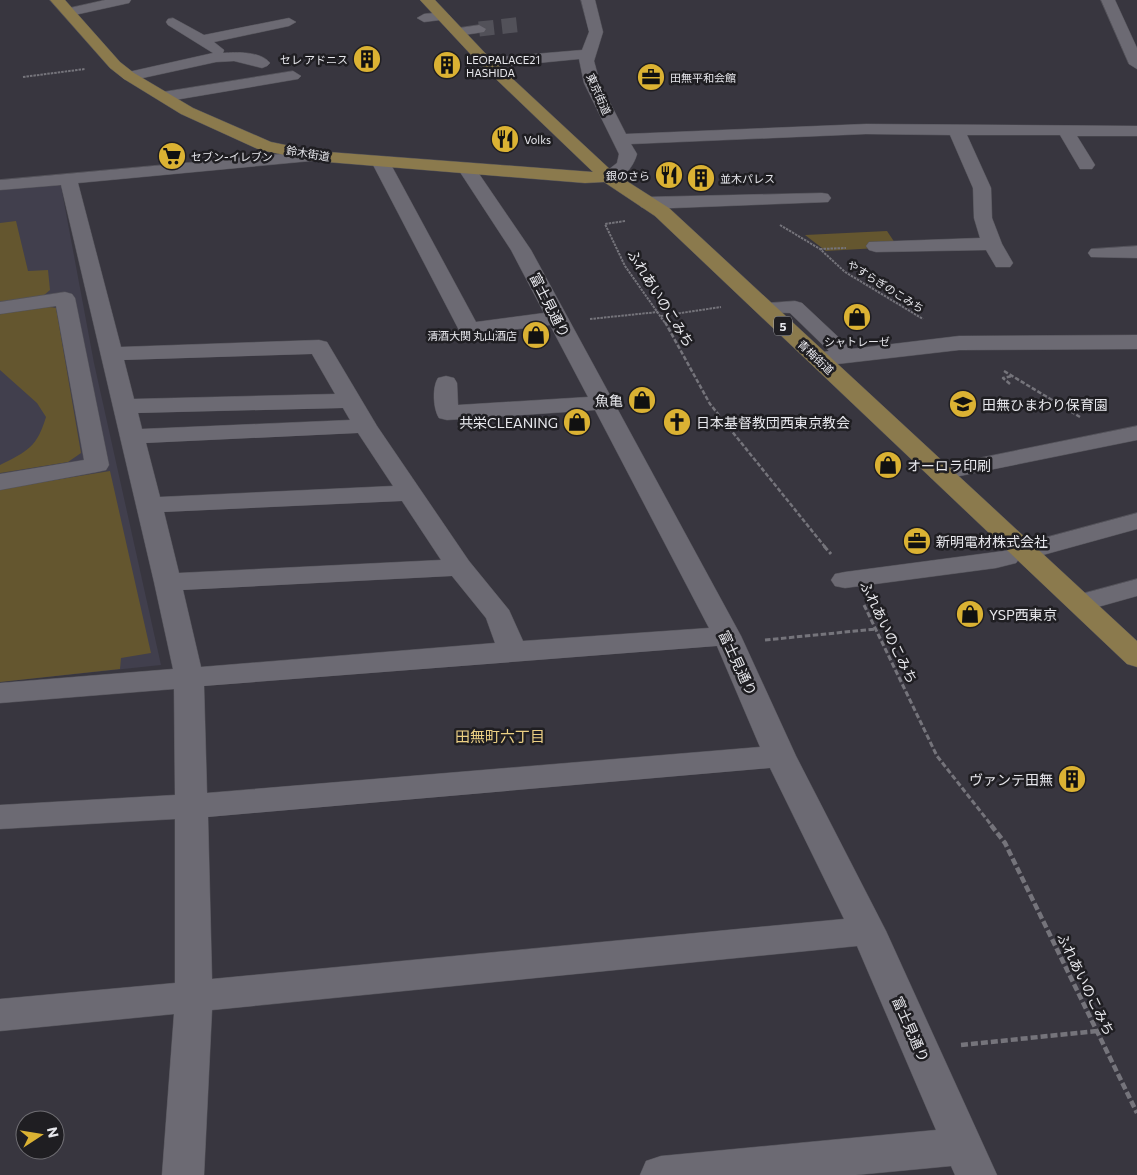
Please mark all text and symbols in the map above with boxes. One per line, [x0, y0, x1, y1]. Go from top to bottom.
building icon: セレ アドニス [352, 44, 382, 74]
building icon: LEOPALACE21 HASHIDA [432, 50, 462, 80]
place label: セレ アドニス [280, 53, 348, 66]
place label: LEOPALACE21 HASHIDA [466, 53, 540, 79]
office icon: 田無平和会館 [636, 62, 666, 92]
street label: 東京街道 [584, 71, 614, 117]
place label: 田無平和会館 [670, 71, 736, 84]
restaurant icon: Volks [490, 124, 520, 154]
place label: Volks [524, 133, 551, 146]
supermarket icon: セブン-イレブン [157, 141, 187, 171]
street label: 鈴木街道 [285, 143, 331, 163]
place label: セブン-イレブン [191, 150, 273, 163]
restaurant icon: 銀のさら [654, 160, 684, 190]
building icon: 並木パレス [686, 163, 716, 193]
place label: 銀のさら [606, 169, 650, 182]
place label: 並木パレス [720, 172, 775, 185]
street label: ふれあいのこみち [624, 246, 698, 350]
street label: やすらぎのこみち [845, 257, 927, 315]
street label: 富士見通り [527, 270, 573, 340]
shop icon: シャトレーゼ [842, 302, 872, 332]
road number: 5 [774, 316, 792, 336]
shop icon: 清酒大関 丸山酒店 [521, 320, 551, 350]
place label: 清酒大関 丸山酒店 [427, 329, 517, 342]
place label: シャトレーゼ [824, 335, 890, 348]
street label: 青梅街道 [795, 337, 837, 377]
shop icon: 魚亀 [627, 385, 657, 415]
school or university icon: 田無ひまわり保育園 [948, 389, 978, 419]
place label: 魚亀 [595, 392, 623, 409]
place label: 田無ひまわり保育園 [982, 396, 1108, 413]
shop icon: 共栄CLEANING [562, 407, 592, 437]
church icon: 日本基督教団西東京教会 [662, 407, 692, 437]
place label: 共栄CLEANING [459, 414, 558, 431]
place label: 日本基督教団西東京教会 [696, 414, 850, 431]
shop icon: オーロラ印刷 [873, 450, 903, 480]
place label: オーロラ印刷 [907, 457, 991, 474]
office icon: 新明電材株式会社 [902, 526, 932, 556]
place label: 新明電材株式会社 [936, 533, 1048, 550]
street label: ふれあいのこみち [857, 578, 921, 686]
shop icon: YSP西東京 [955, 599, 985, 629]
place label: YSP西東京 [989, 606, 1057, 623]
street label: 富士見通り [716, 628, 760, 698]
district label: 田無町六丁目 [455, 727, 545, 745]
building icon: ヴァンテ田無 [1057, 764, 1087, 794]
place label: ヴァンテ田無 [969, 771, 1053, 788]
street label: ふれあいのこみち [1054, 930, 1118, 1038]
street label: 富士見通り [889, 994, 933, 1064]
north arrow [15, 1110, 65, 1160]
text: N [44, 1125, 63, 1139]

